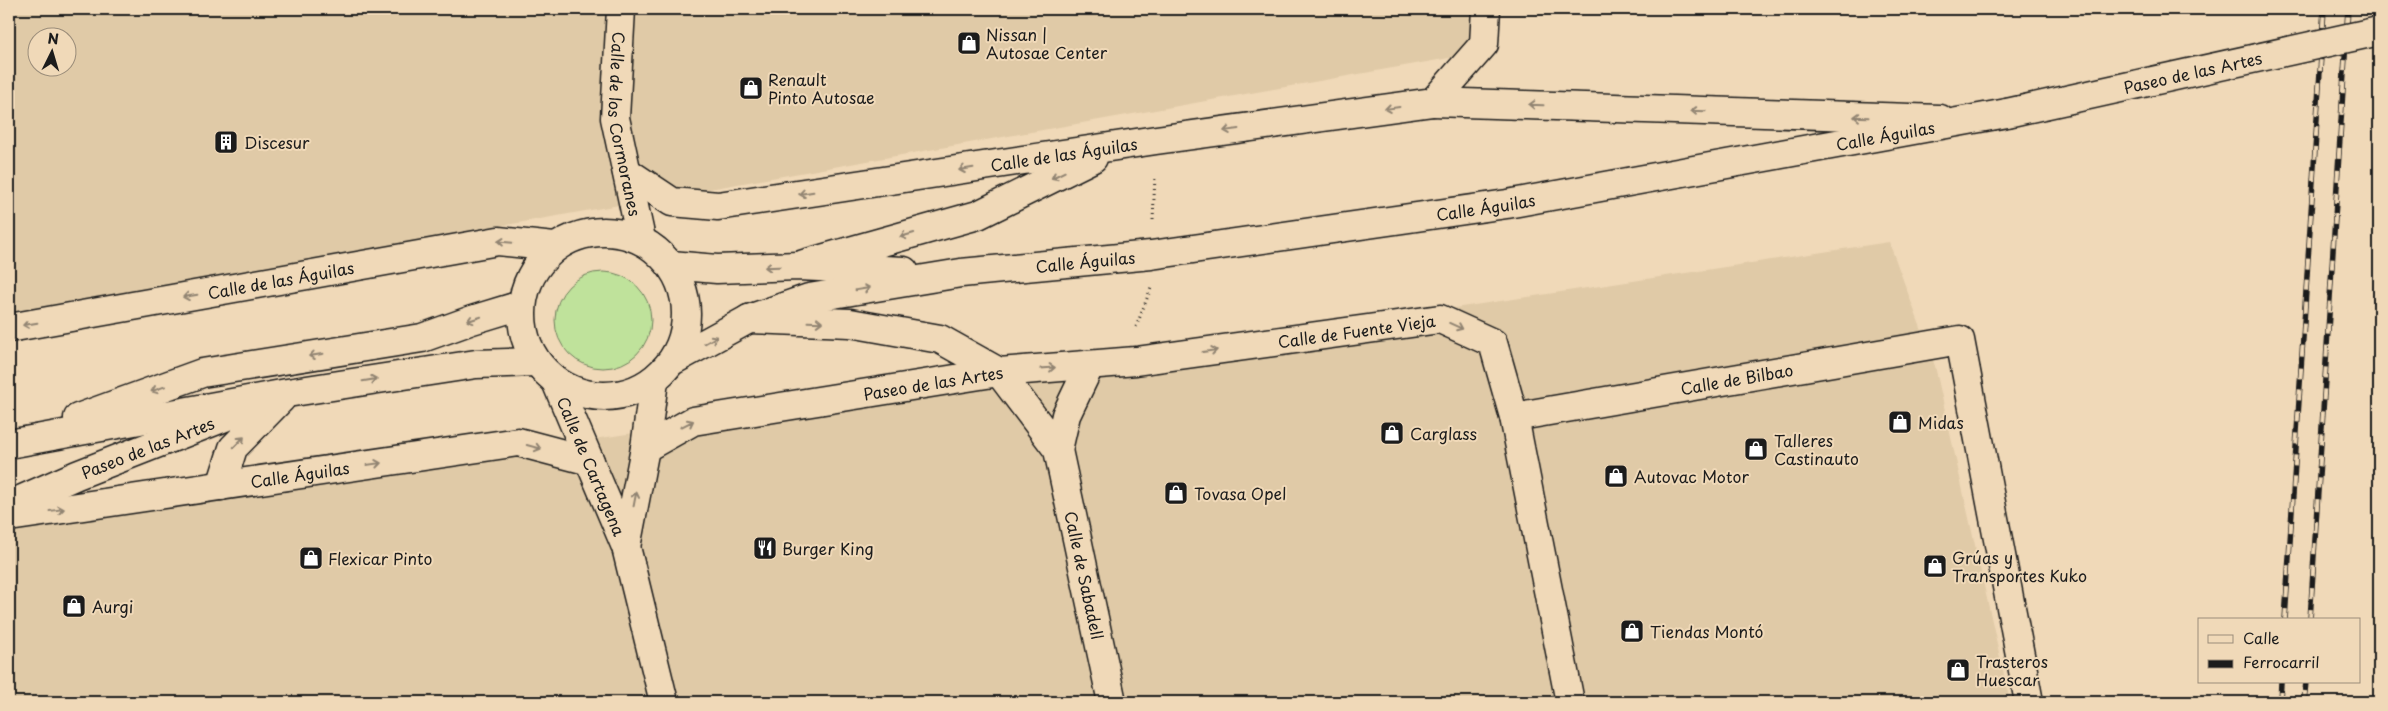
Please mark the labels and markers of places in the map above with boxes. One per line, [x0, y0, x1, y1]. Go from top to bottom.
place label: Nissan | Autosae Center [986, 22, 1108, 64]
shop icon: Nissan | Autosae Center [956, 30, 982, 56]
place label: Renault Pinto Autosae [768, 67, 875, 109]
shop icon: Renault Pinto Autosae [738, 75, 764, 101]
building icon: Discesur [213, 129, 239, 155]
place label: Discesur [244, 130, 310, 154]
shop icon: Midas [1887, 409, 1913, 435]
place label: Midas [1918, 410, 1964, 434]
shop icon: Carglass [1379, 420, 1405, 446]
place label: Carglass [1410, 421, 1477, 445]
place label: Talleres Castinauto [1774, 428, 1859, 470]
shop icon: Talleres Castinauto [1743, 436, 1769, 462]
shop icon: Autovac Motor [1603, 463, 1629, 489]
place label: Autovac Motor [1634, 464, 1749, 488]
shop icon: Tovasa Opel [1163, 480, 1189, 506]
place label: Tovasa Opel [1194, 481, 1286, 505]
restaurant icon: Burger King [752, 535, 778, 561]
place label: Burger King [782, 536, 874, 560]
shop icon: Flexicar Pinto [298, 545, 324, 571]
place label: Grúas y Transportes Kuko [1952, 545, 2087, 587]
place label: Flexicar Pinto [328, 546, 433, 570]
shop icon: Grúas y Transportes Kuko [1922, 553, 1948, 579]
shop icon: Aurgi [61, 593, 87, 619]
place label: Aurgi [92, 594, 133, 618]
shop icon: Tiendas Montó [1619, 618, 1645, 644]
place label: Tiendas Montó [1650, 619, 1764, 643]
place label: Trasteros Huescar [1976, 649, 2048, 691]
shop icon: Trasteros Huescar [1945, 657, 1971, 683]

